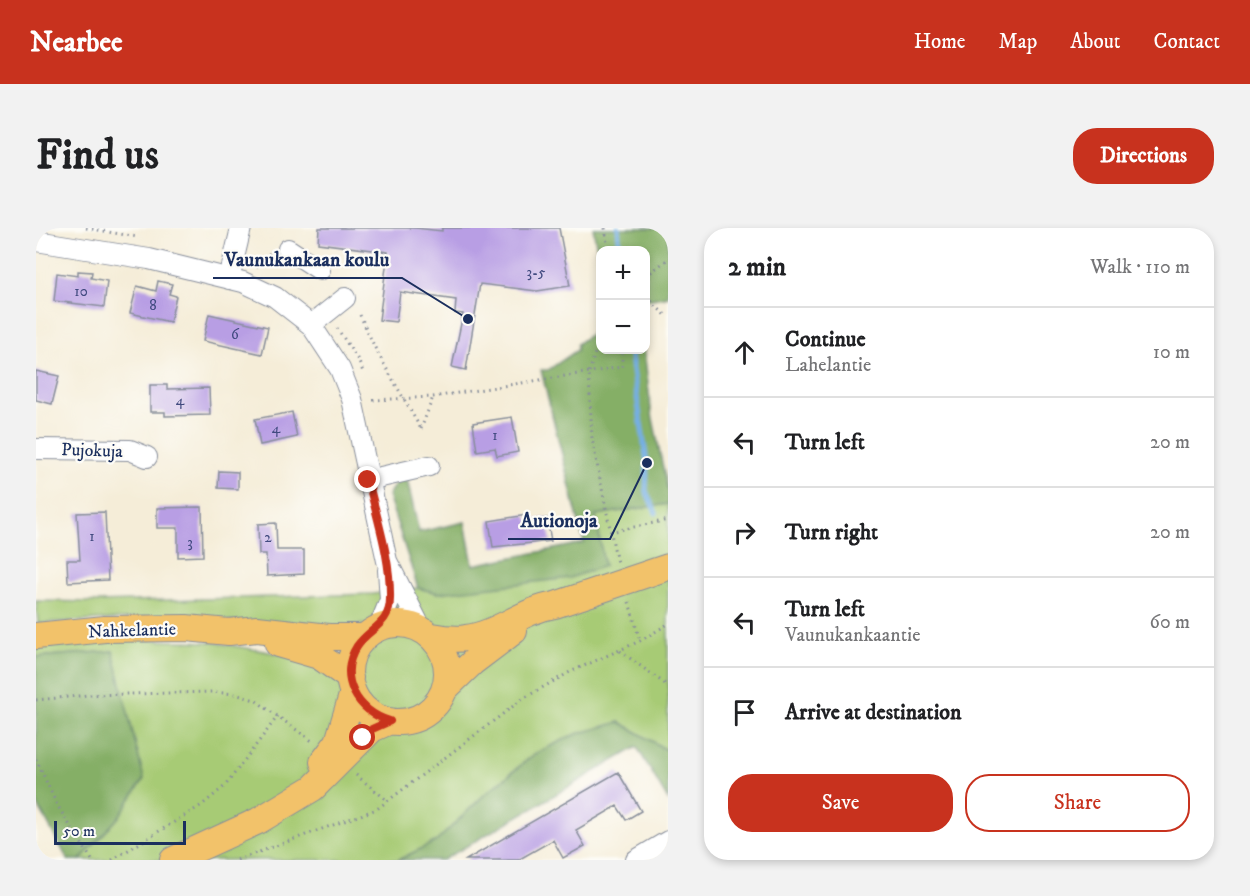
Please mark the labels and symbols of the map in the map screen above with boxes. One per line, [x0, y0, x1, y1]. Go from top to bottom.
callout: Vaunukankaan koulu [213, 240, 402, 278]
text: Vaunukankaan koulu [224, 248, 390, 273]
house number: 3-5 [526, 263, 546, 282]
house number: 10 [74, 282, 88, 301]
house number: 8 [149, 296, 157, 315]
house number: 6 [231, 325, 240, 344]
house number: 4 [176, 391, 185, 410]
house number: 4 [272, 419, 281, 438]
house number: 1 [492, 426, 498, 445]
street label: Pujokuja [61, 439, 124, 463]
route end [354, 466, 380, 492]
callout: Autionoja [508, 501, 610, 539]
text: Autionoja [519, 509, 598, 534]
house number: 1 [89, 527, 95, 546]
house number: 2 [264, 528, 272, 547]
house number: 3 [187, 533, 193, 552]
street label: Nahkelantie [88, 618, 176, 644]
route start [349, 724, 375, 750]
scale bar [54, 818, 186, 846]

